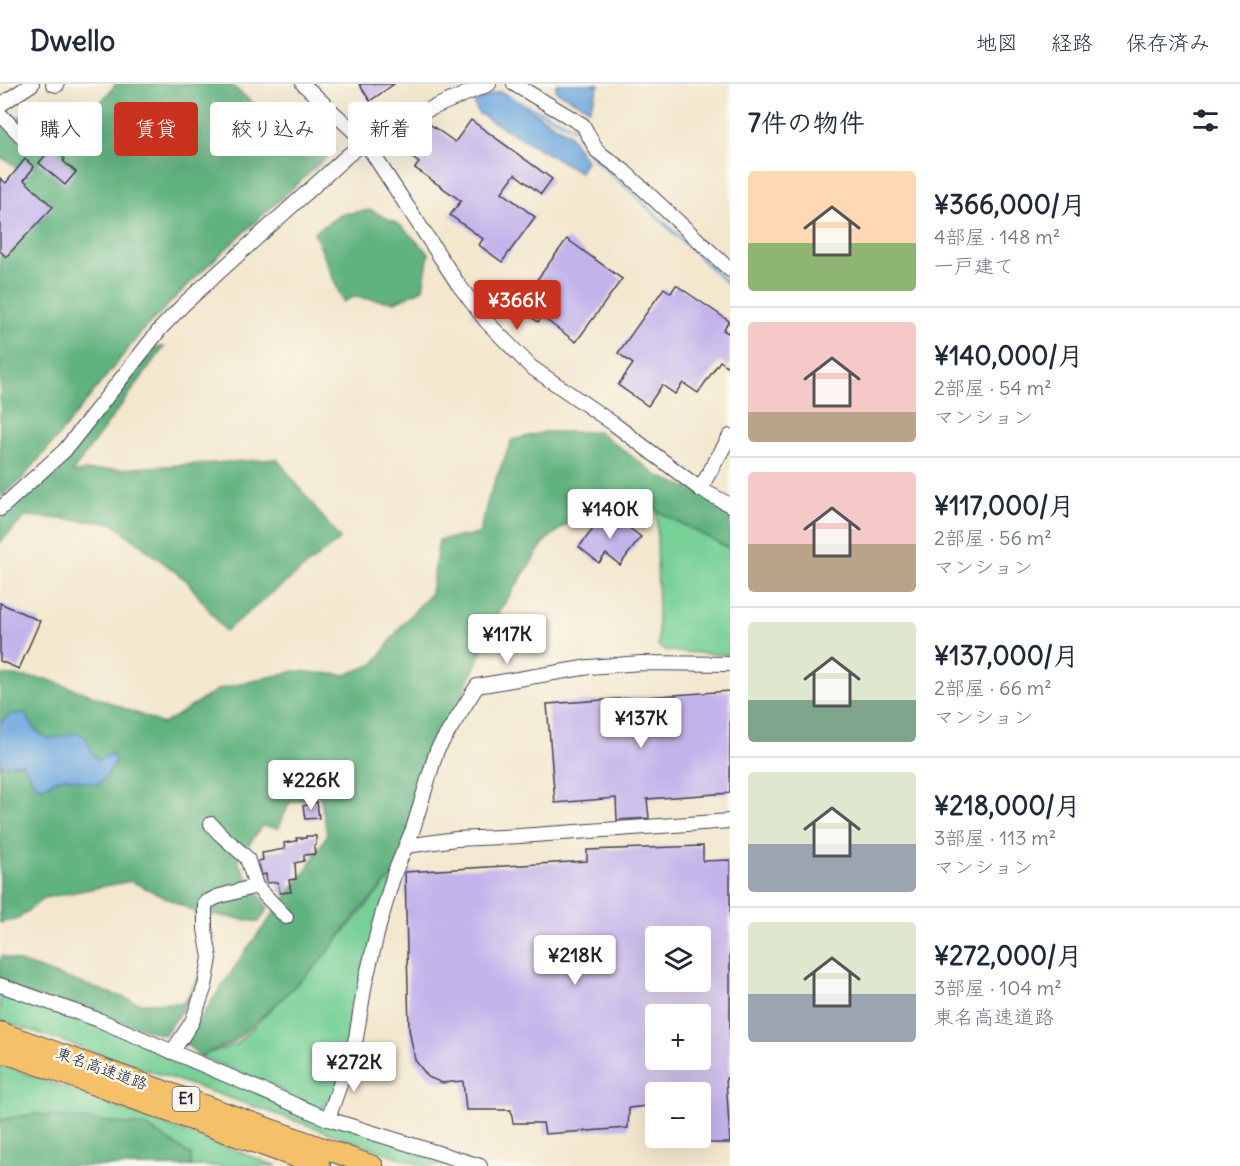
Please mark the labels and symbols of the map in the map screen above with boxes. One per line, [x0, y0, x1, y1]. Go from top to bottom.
pin: ¥366K [475, 280, 559, 331]
pin: ¥140K [568, 489, 652, 540]
pin: ¥117K [465, 614, 549, 665]
pin: ¥137K [599, 698, 683, 749]
pin: ¥226K [269, 760, 353, 811]
pin: ¥218K [533, 935, 617, 986]
street label: 東名高速道路 [53, 1042, 151, 1094]
pin: ¥272K [312, 1042, 396, 1093]
road number: E1 [172, 1087, 200, 1111]

